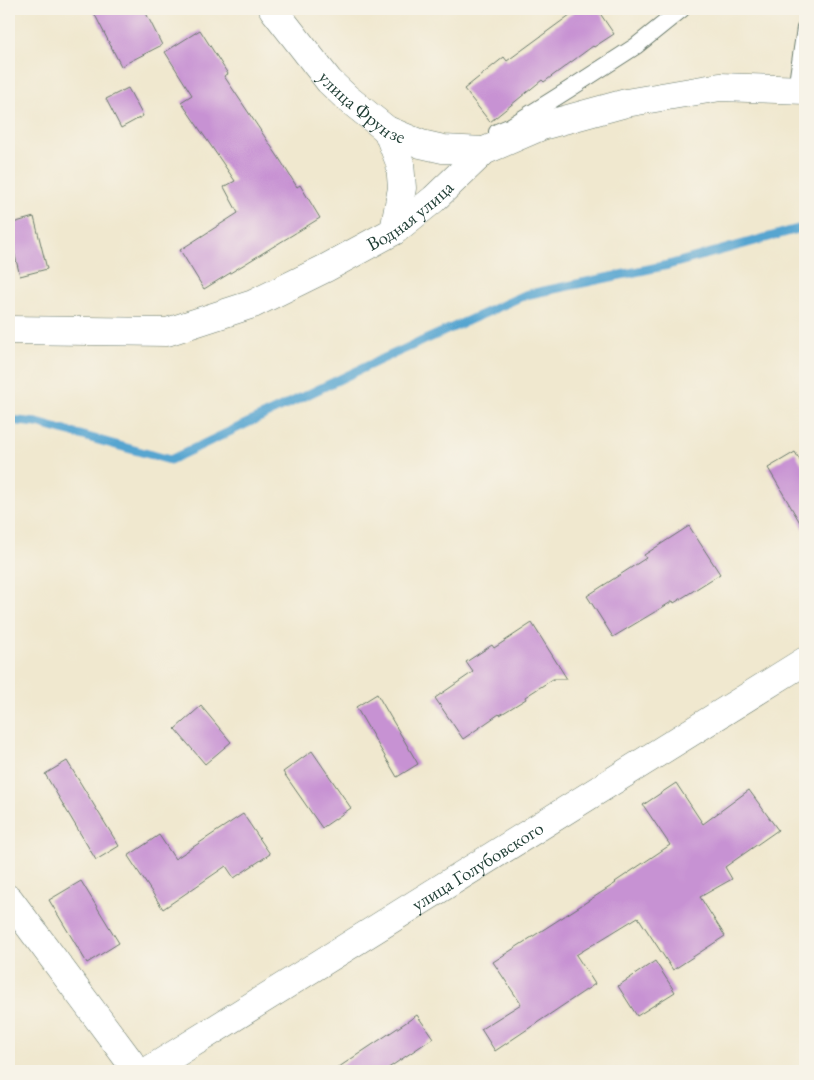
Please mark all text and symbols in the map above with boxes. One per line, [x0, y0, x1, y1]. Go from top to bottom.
street label: улица Фрунзе [313, 66, 409, 149]
street label: Водная улица [362, 175, 459, 257]
street label: улица Голубовского [407, 815, 548, 917]

